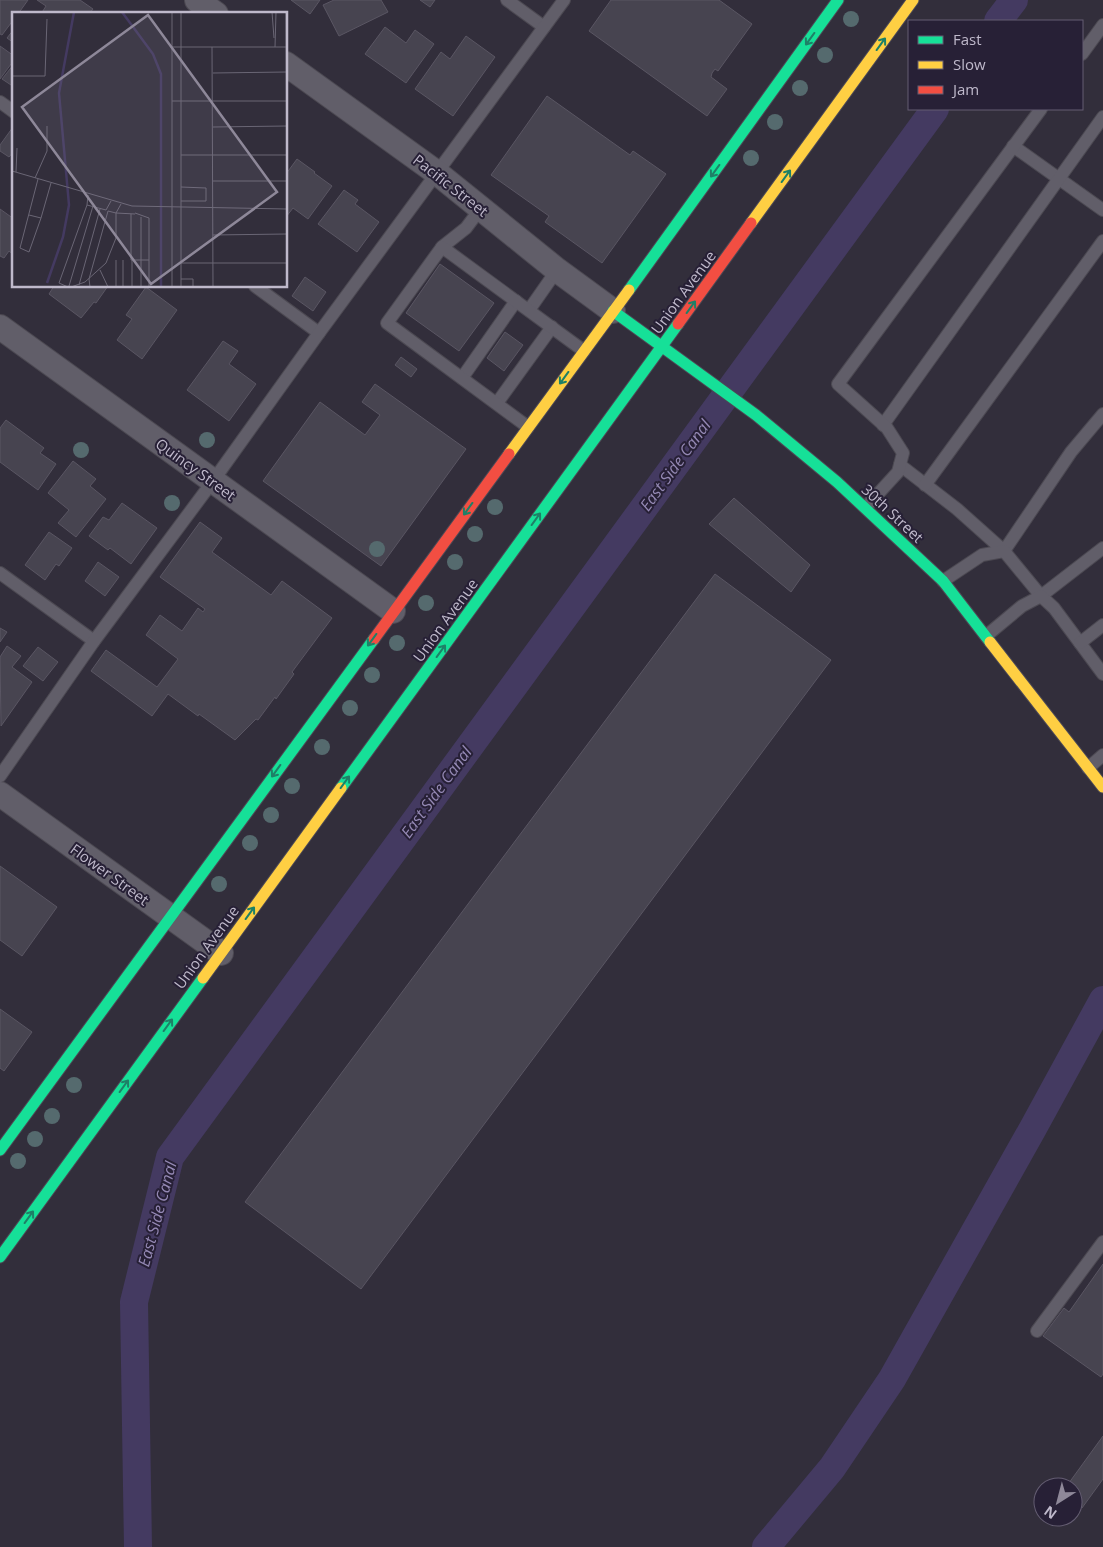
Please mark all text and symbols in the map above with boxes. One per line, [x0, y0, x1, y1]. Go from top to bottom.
inset map [12, 12, 288, 288]
legend [908, 20, 1083, 110]
text: Fast [953, 29, 982, 49]
one-way arrow [805, 32, 815, 46]
one-way arrow [876, 38, 887, 51]
text: Slow [953, 54, 986, 74]
text: Jam [951, 79, 979, 99]
street label: Pacific Street [409, 149, 493, 221]
one-way arrow [709, 164, 720, 177]
one-way arrow [781, 169, 791, 183]
street label: Union Avenue [646, 246, 720, 338]
one-way arrow [685, 301, 696, 314]
one-way arrow [559, 371, 569, 385]
water label: East Side Canal [634, 414, 716, 515]
street label: Quincy Street [152, 433, 240, 505]
street label: 30th Street [858, 479, 928, 547]
one-way arrow [463, 502, 473, 516]
one-way arrow [531, 512, 541, 526]
street label: Union Avenue [408, 574, 482, 666]
one-way arrow [366, 633, 377, 646]
one-way arrow [436, 644, 446, 658]
water label: East Side Canal [395, 741, 477, 842]
one-way arrow [270, 764, 281, 777]
one-way arrow [340, 775, 350, 789]
street label: Flower Street [67, 839, 153, 909]
street label: Union Avenue [169, 901, 243, 993]
one-way arrow [244, 907, 255, 921]
one-way arrow [163, 1018, 173, 1032]
one-way arrow [119, 1079, 129, 1093]
water label: East Side Canal [132, 1158, 182, 1269]
one-way arrow [23, 1211, 34, 1225]
north arrow [1033, 1477, 1083, 1527]
text: N [1040, 1502, 1060, 1524]

